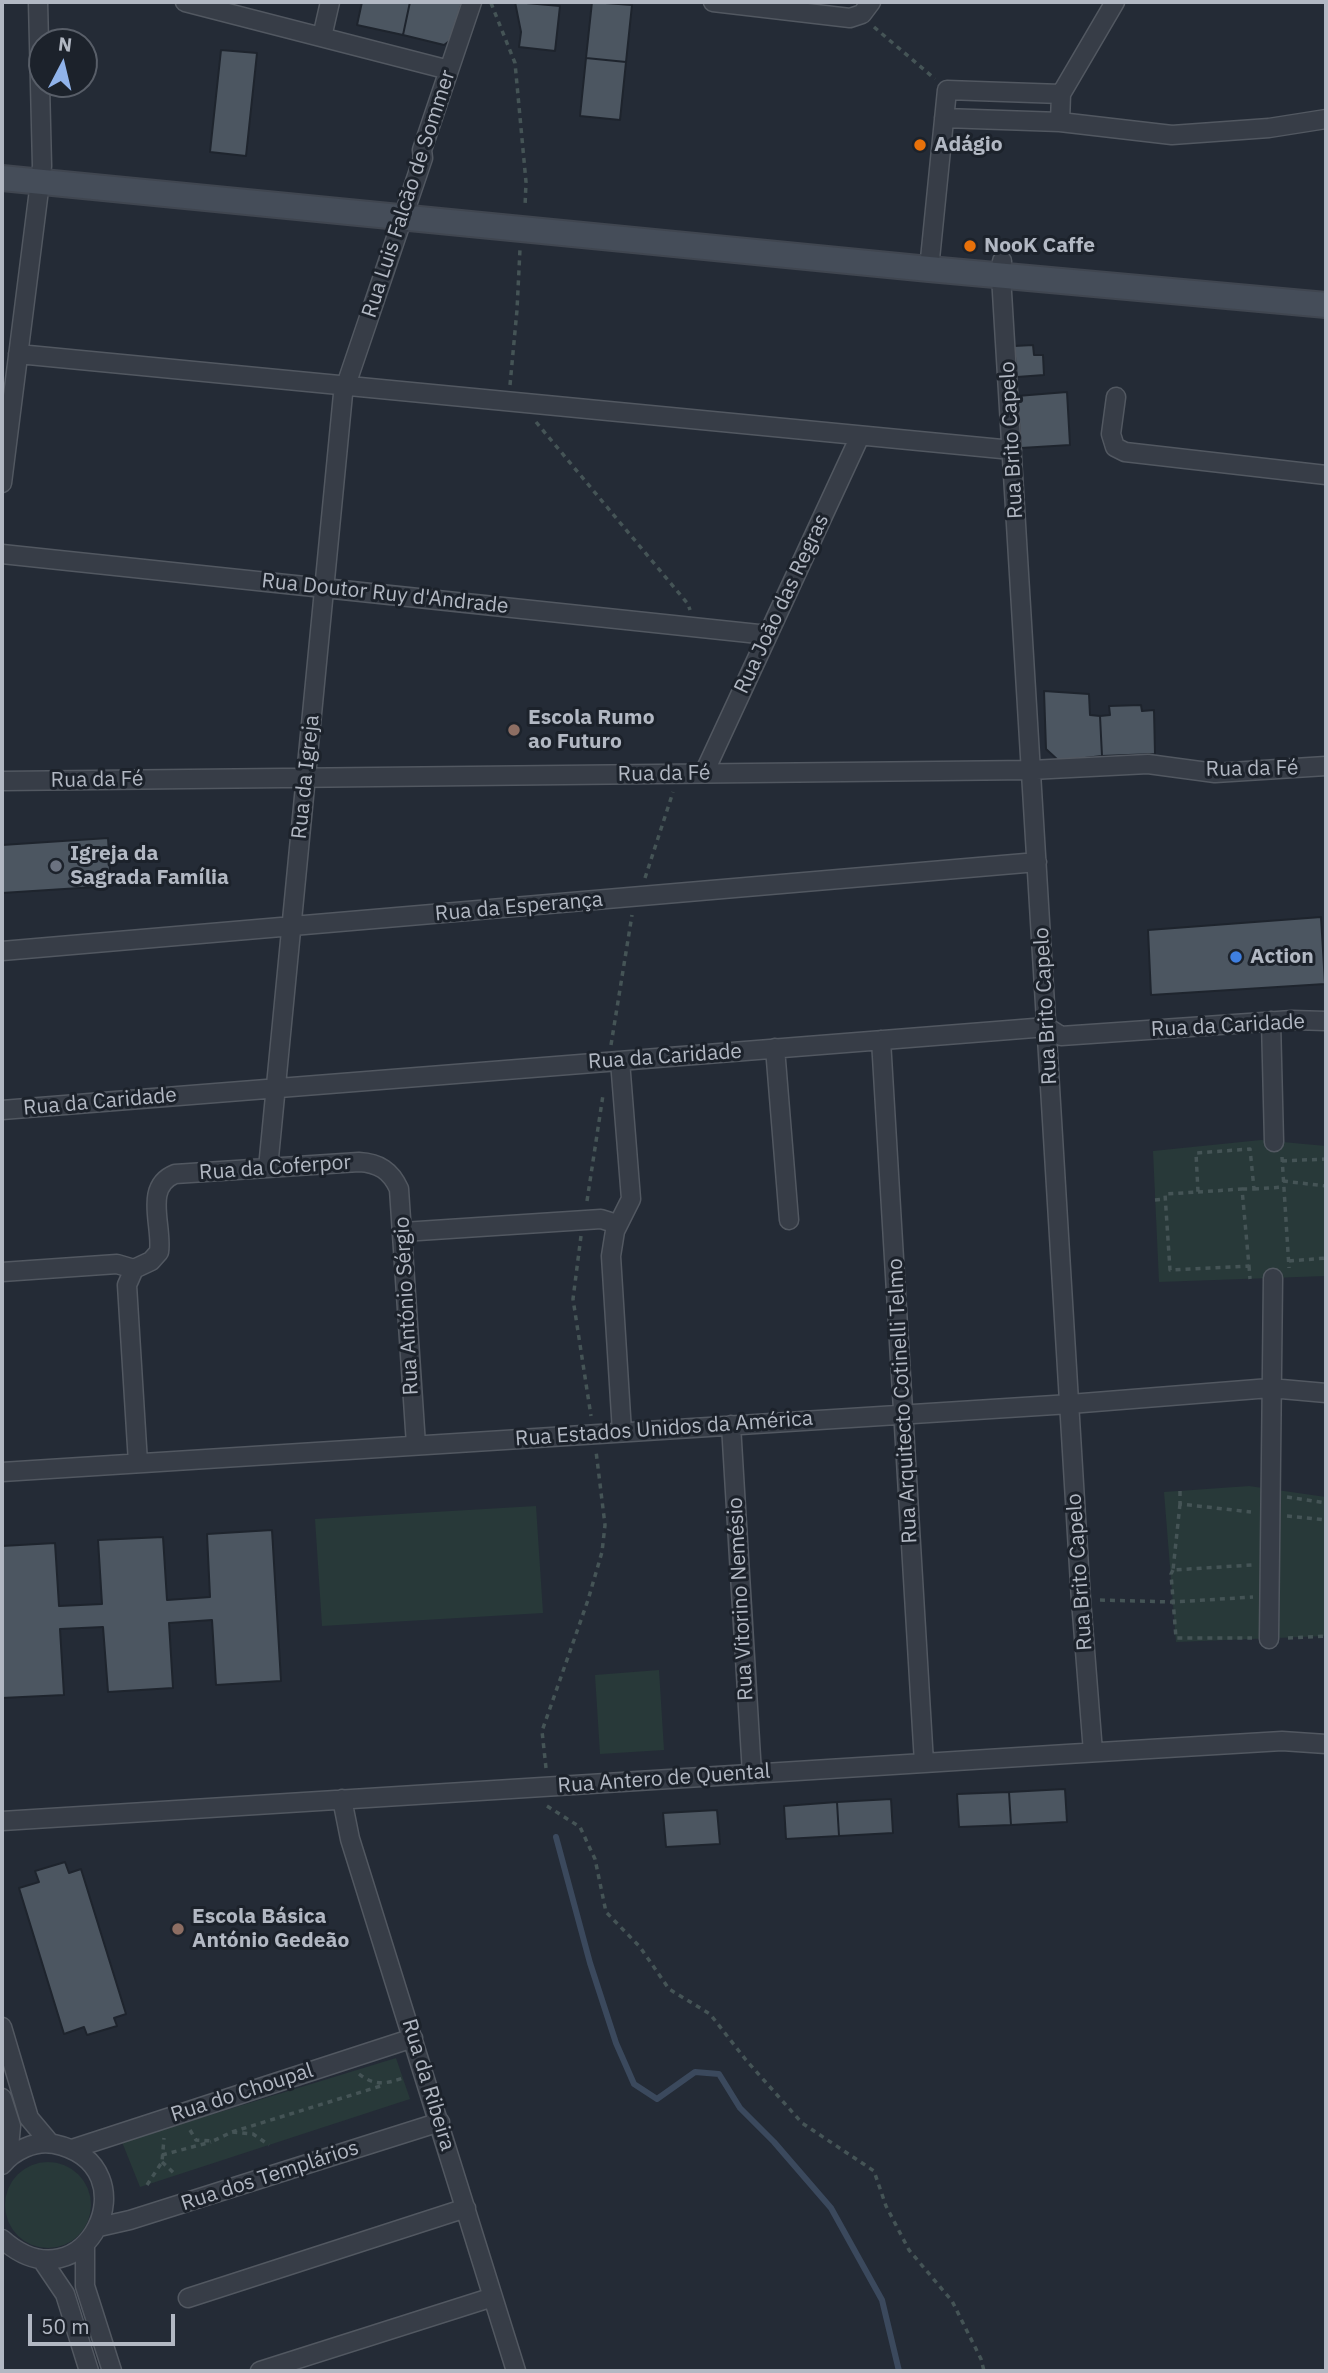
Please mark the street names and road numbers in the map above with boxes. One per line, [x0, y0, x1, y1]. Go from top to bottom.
street label: Rua Luis Falcão de Sommer [357, 67, 461, 321]
street label: Rua Brito Capelo [995, 361, 1029, 519]
street label: Rua João das Regras [729, 510, 835, 698]
street label: Rua Doutor Ruy d'Andrade [260, 568, 510, 620]
street label: Rua da Igreja [287, 714, 325, 840]
street label: Rua da Fé [1205, 756, 1299, 782]
street label: Rua da Fé [617, 761, 711, 787]
street label: Rua da Fé [50, 767, 144, 793]
street label: Rua da Esperança [434, 887, 604, 927]
street label: Rua Brito Capelo [1029, 927, 1063, 1085]
street label: Rua da Caridade [1150, 1009, 1306, 1043]
street label: Rua da Caridade [587, 1039, 743, 1075]
street label: Rua da Caridade [22, 1083, 178, 1121]
street label: Rua da Coferpor [198, 1150, 352, 1186]
street label: Rua António Sérgio [390, 1216, 424, 1396]
street label: Rua Arquitecto Cotinelli Telmo [883, 1258, 923, 1544]
street label: Rua Estados Unidos da América [514, 1406, 814, 1452]
street label: Rua Brito Capelo [1062, 1492, 1098, 1652]
street label: Rua Vitorino Nemésio [723, 1497, 759, 1701]
street label: Rua Antero de Quental [557, 1759, 771, 1799]
street label: Rua da Ribeira [396, 2016, 460, 2154]
street label: Rua do Choupal [168, 2058, 316, 2128]
street label: Rua dos Templários [178, 2135, 362, 2217]

